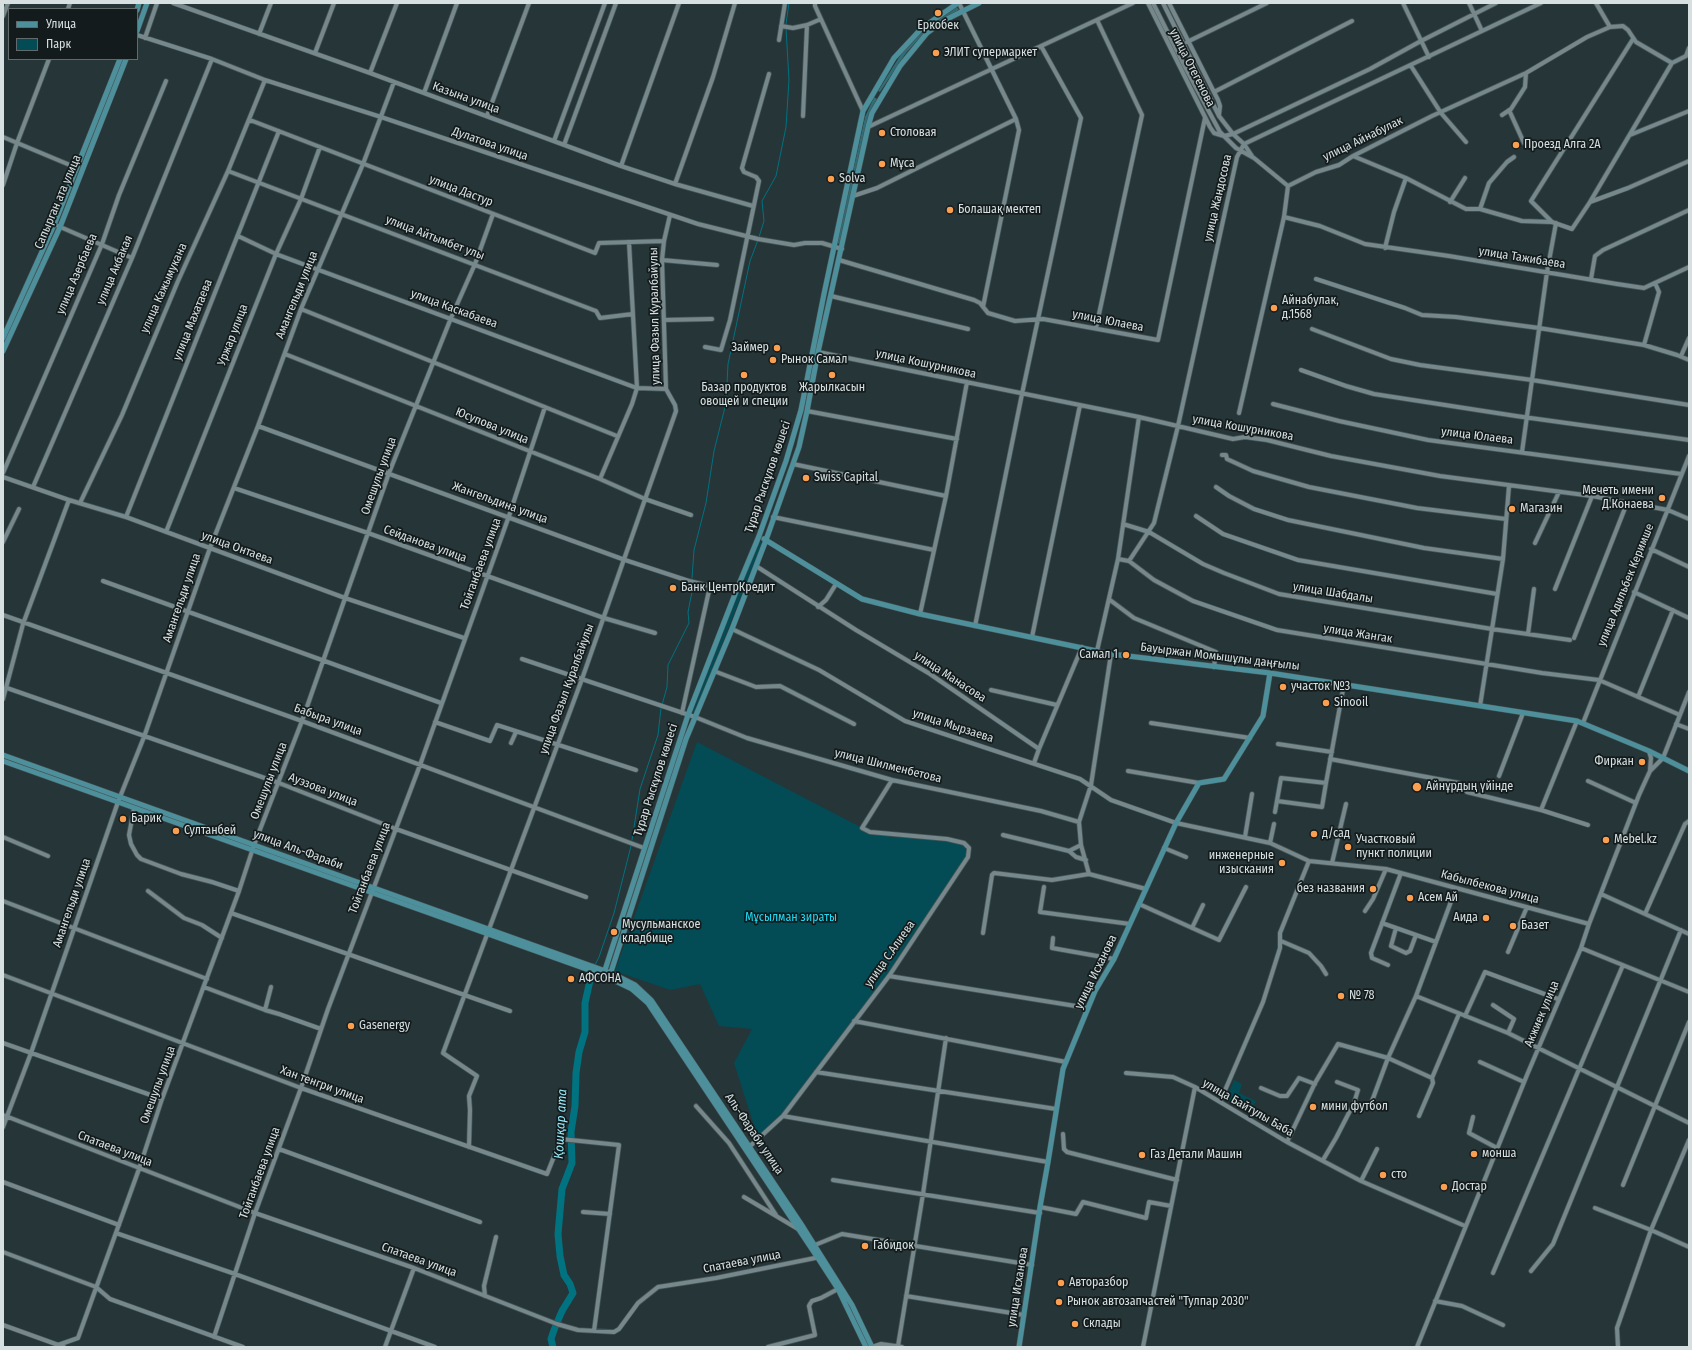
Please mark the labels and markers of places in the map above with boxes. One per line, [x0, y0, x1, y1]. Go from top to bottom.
marker: Еркобек [933, 8, 943, 18]
place label: Еркобек [917, 19, 959, 33]
place label: ЭЛИТ супермаркет [944, 46, 1037, 60]
marker: ЭЛИТ супермаркет [931, 48, 941, 58]
place label: Столовая [890, 126, 936, 140]
marker: Столовая [877, 128, 887, 138]
place label: Проезд Алга 2А [1524, 138, 1601, 152]
marker: Проезд Алга 2А [1511, 140, 1521, 150]
place label: Мұса [890, 157, 915, 171]
marker: Мұса [877, 159, 887, 169]
place label: Solva [839, 172, 865, 186]
marker: Solva [826, 174, 836, 184]
place label: Болашақ мектеп [958, 203, 1041, 217]
marker: Болашақ мектеп [945, 205, 955, 215]
place label: Айнабулак, д.1568 [1282, 294, 1339, 322]
marker: Айнабулак, д.1568 [1269, 303, 1279, 313]
place label: Займер [731, 341, 769, 355]
marker: Займер [772, 343, 782, 353]
place label: Рынок Самал [781, 353, 847, 367]
marker: Рынок Самал [768, 355, 778, 365]
marker: Базар продуктов овощей и специи [739, 370, 749, 380]
marker: Жарылкасын [827, 370, 837, 380]
place label: Базар продуктов овощей и специи [700, 381, 788, 409]
place label: Жарылкасын [799, 381, 865, 395]
place label: Swiss Capital [814, 471, 878, 485]
marker: Swiss Capital [801, 473, 811, 483]
place label: Мечеть имени Д.Конаева [1582, 484, 1654, 512]
marker: Мечеть имени Д.Конаева [1657, 493, 1667, 503]
place label: Магазин [1520, 502, 1563, 516]
marker: Магазин [1507, 504, 1517, 514]
place label: Банк ЦентрКредит [681, 581, 775, 595]
marker: Банк ЦентрКредит [668, 583, 678, 593]
place label: Самал 1 [1079, 648, 1118, 662]
marker: Самал 1 [1121, 650, 1131, 660]
place label: участок №3 [1291, 680, 1350, 694]
marker: участок №3 [1278, 682, 1288, 692]
place label: Sinooil [1334, 696, 1368, 710]
marker: Sinooil [1321, 698, 1331, 708]
place label: Фиркан [1595, 755, 1634, 769]
marker: Фиркан [1637, 757, 1647, 767]
place label: Айнұрдың үйінде [1426, 780, 1513, 794]
marker: Айнұрдың үйінде [1411, 781, 1423, 793]
place label: Барик [131, 812, 162, 826]
marker: Барик [118, 814, 128, 824]
place label: Султанбей [184, 824, 236, 838]
marker: Султанбей [171, 826, 181, 836]
place label: д/сад [1322, 827, 1350, 841]
marker: д/сад [1309, 829, 1319, 839]
place label: Участковый пункт полиции [1356, 833, 1432, 861]
place label: Mebel.kz [1614, 833, 1657, 847]
marker: Mebel.kz [1601, 835, 1611, 845]
marker: Участковый пункт полиции [1343, 842, 1353, 852]
place label: инженерные изыскания [1209, 849, 1274, 877]
marker: инженерные изыскания [1277, 858, 1287, 868]
place label: без названия [1297, 882, 1365, 896]
marker: без названия [1368, 884, 1378, 894]
place label: Асем Ай [1418, 891, 1458, 905]
marker: Асем Ай [1405, 893, 1415, 903]
place label: Аида [1453, 911, 1478, 925]
marker: Аида [1481, 913, 1491, 923]
place label: Мусульманское кладбище [622, 918, 700, 946]
place label: Базет [1521, 919, 1549, 933]
marker: Базет [1508, 921, 1518, 931]
marker: Мусульманское кладбище [609, 927, 619, 937]
place label: АФСОНА [579, 972, 621, 986]
marker: АФСОНА [566, 974, 576, 984]
place label: № 78 [1349, 989, 1375, 1003]
marker: № 78 [1336, 991, 1346, 1001]
place label: Gasenergy [359, 1019, 410, 1033]
marker: Gasenergy [346, 1021, 356, 1031]
place label: мини футбол [1321, 1100, 1388, 1114]
marker: мини футбол [1308, 1102, 1318, 1112]
place label: монша [1482, 1147, 1516, 1161]
place label: Газ Детали Машин [1150, 1148, 1242, 1162]
marker: монша [1469, 1149, 1479, 1159]
marker: Газ Детали Машин [1137, 1150, 1147, 1160]
place label: сто [1391, 1168, 1407, 1182]
marker: сто [1378, 1170, 1388, 1180]
place label: Достар [1452, 1180, 1487, 1194]
marker: Достар [1439, 1182, 1449, 1192]
place label: Габидок [873, 1239, 914, 1253]
marker: Габидок [860, 1241, 870, 1251]
place label: Авторазбор [1069, 1276, 1128, 1290]
marker: Авторазбор [1056, 1278, 1066, 1288]
place label: Рынок автозапчастей "Тулпар 2030" [1067, 1295, 1249, 1309]
marker: Рынок автозапчастей "Тулпар 2030" [1054, 1297, 1064, 1307]
place label: Склады [1083, 1317, 1121, 1331]
marker: Склады [1070, 1319, 1080, 1329]

